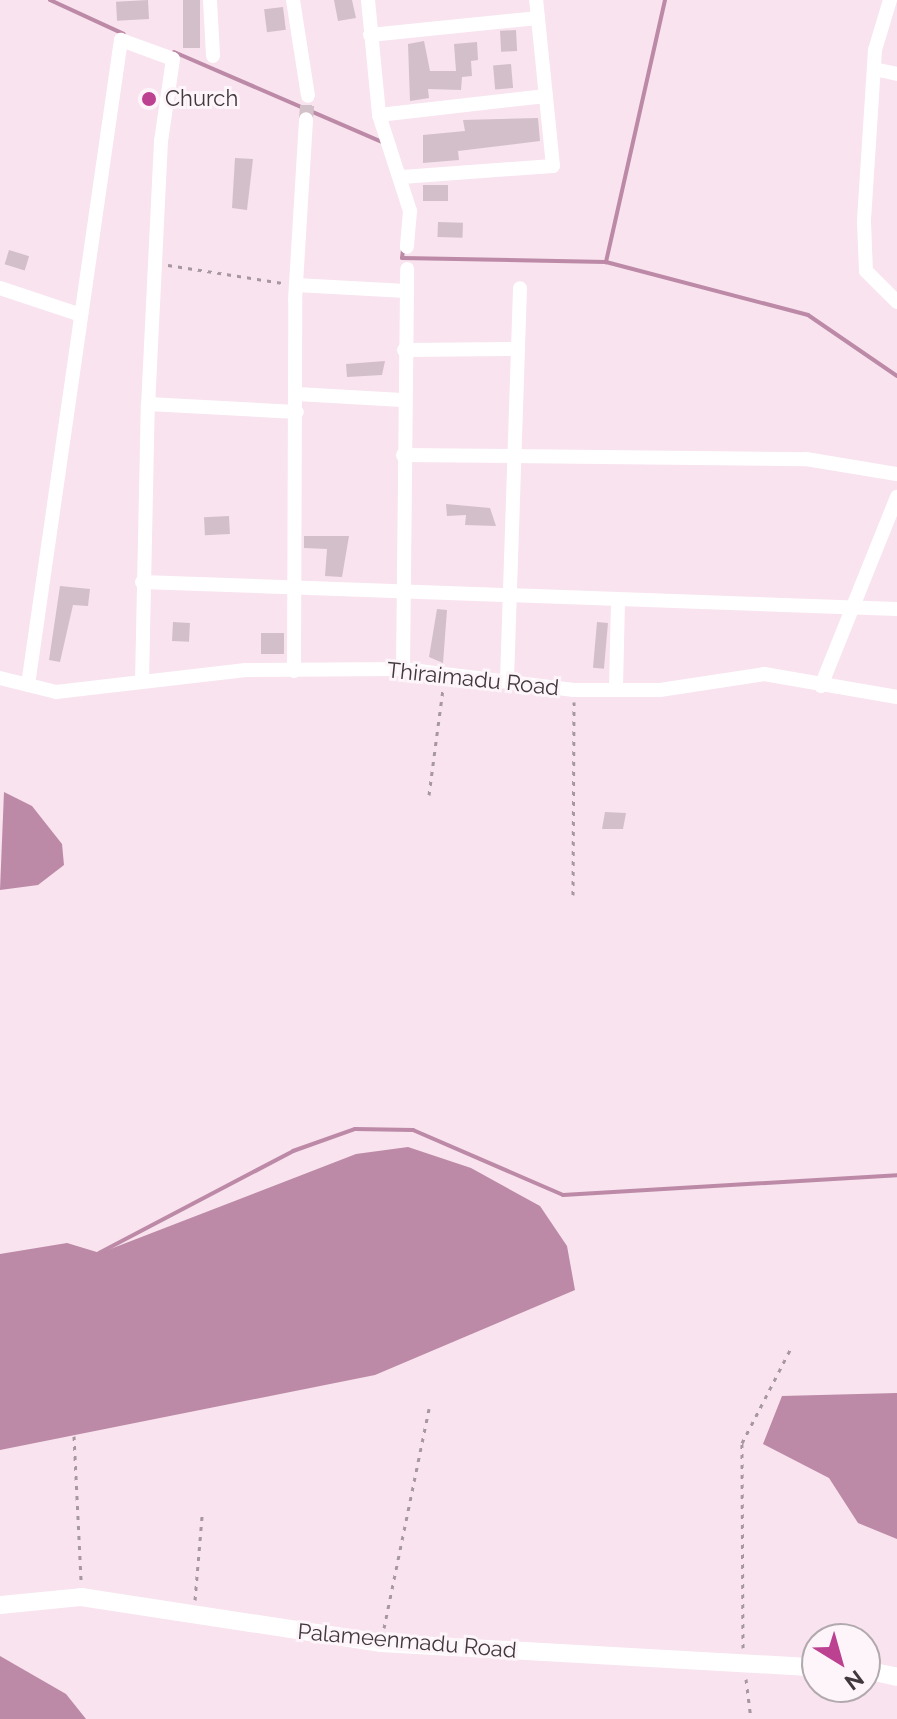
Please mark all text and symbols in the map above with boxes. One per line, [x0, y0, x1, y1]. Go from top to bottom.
place label: Church [165, 86, 238, 112]
marker: Church [140, 90, 158, 108]
street label: Thiraimadu Road [386, 657, 560, 701]
street label: Palameenmadu Road [296, 1618, 518, 1664]
north arrow [801, 1623, 881, 1703]
text: N [840, 1665, 869, 1696]

